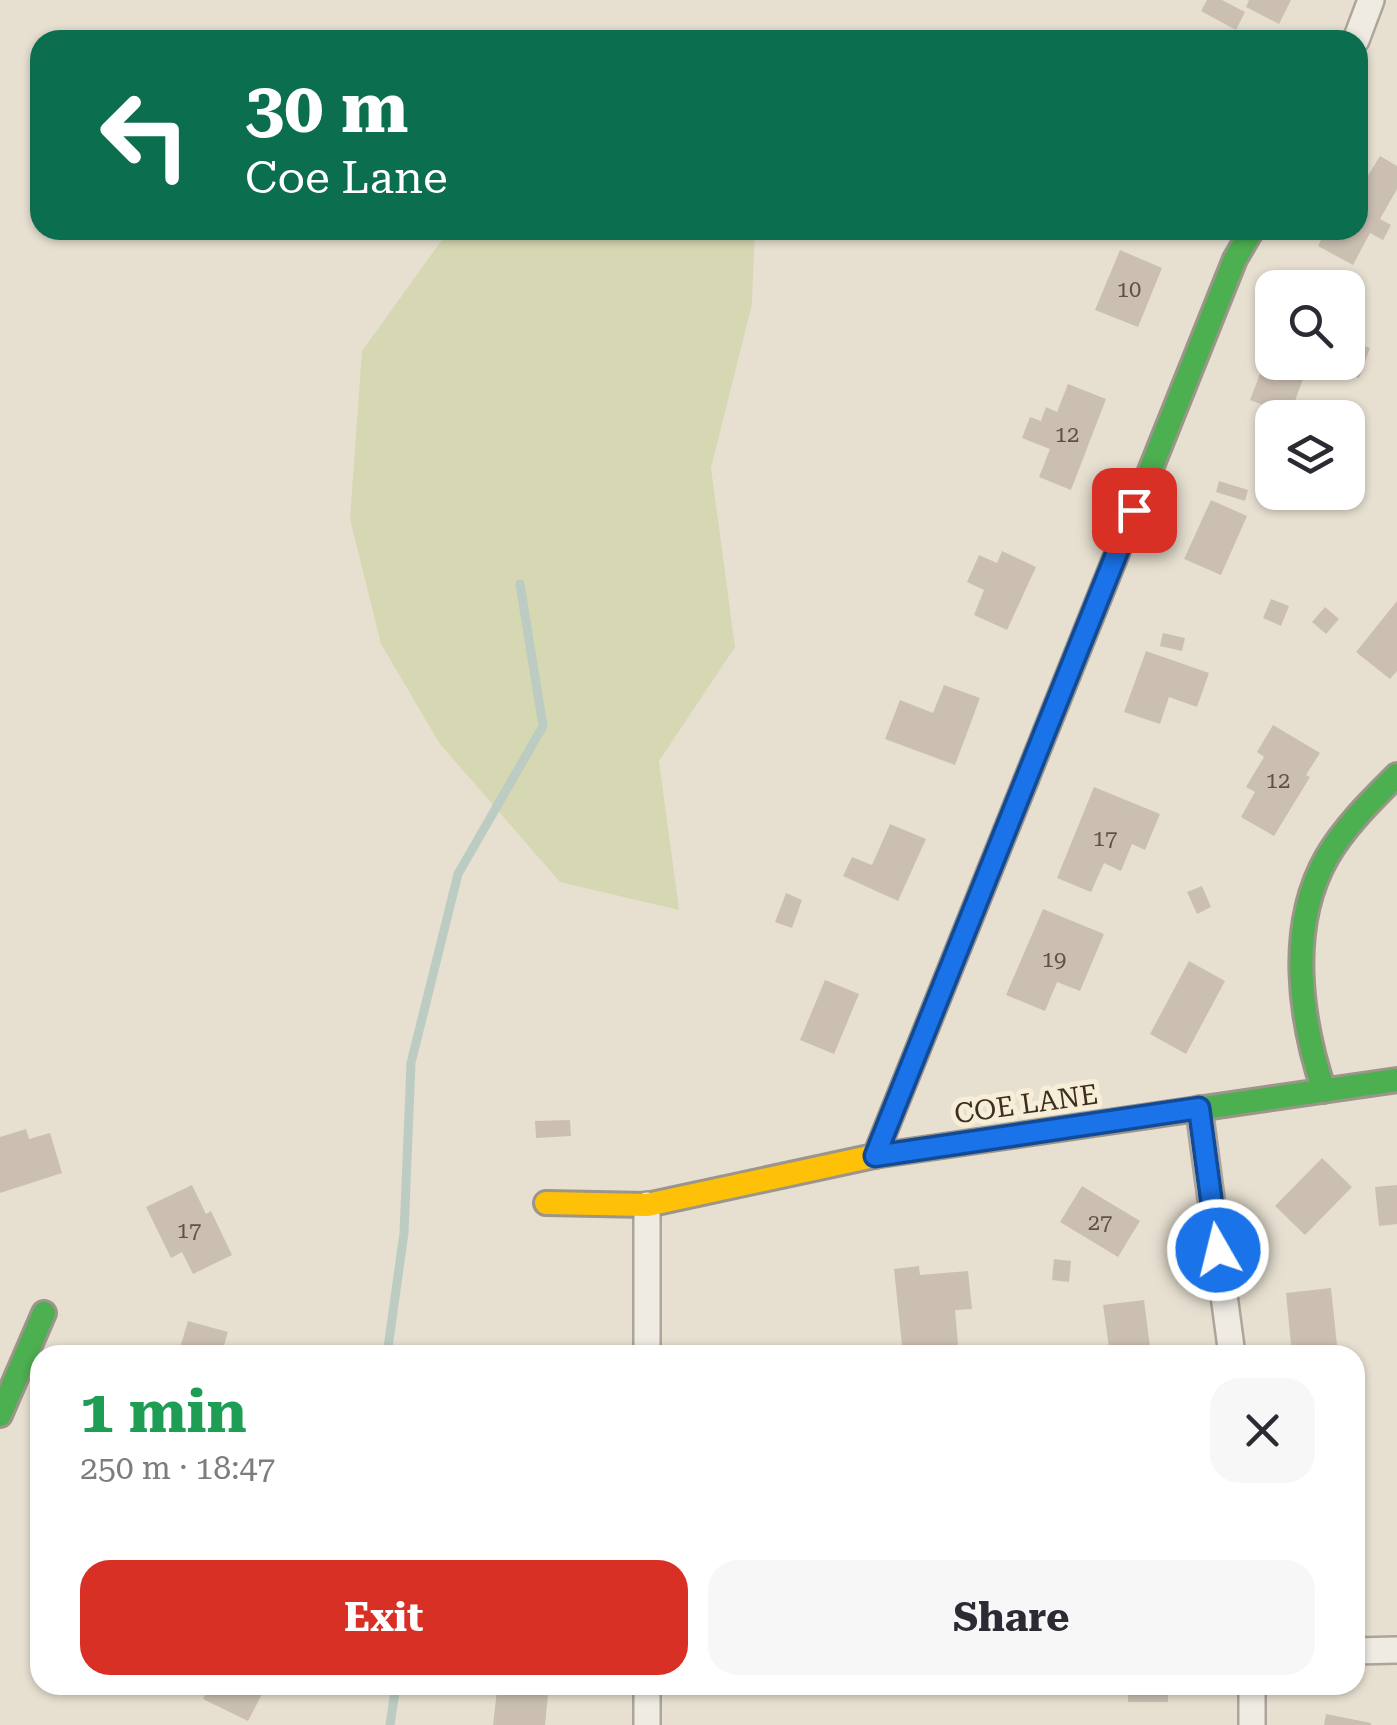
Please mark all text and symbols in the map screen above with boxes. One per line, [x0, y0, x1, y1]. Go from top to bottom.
text: 30 m [245, 67, 409, 149]
icon: left [80, 70, 210, 200]
text: Coe Lane [245, 151, 448, 204]
map controls [1255, 270, 1365, 510]
button: search [1255, 270, 1365, 380]
house number: 10 [1117, 277, 1141, 302]
button: layers [1255, 400, 1365, 510]
house number: 12 [1055, 422, 1079, 447]
pin [1092, 468, 1177, 553]
icon: arrive [1107, 483, 1162, 538]
house number: 12 [1266, 768, 1290, 793]
house number: 17 [1093, 826, 1117, 851]
house number: 19 [1042, 947, 1066, 972]
street label: COE LANE [952, 1078, 1100, 1130]
position arrow [1166, 1198, 1270, 1302]
house number: 27 [1088, 1210, 1112, 1235]
house number: 17 [177, 1218, 201, 1243]
text: 1 min [80, 1376, 247, 1447]
button: close [1210, 1378, 1315, 1483]
text: 250 m · 18:47 [80, 1449, 275, 1487]
button: Exit [80, 1560, 688, 1675]
button: Share [708, 1560, 1315, 1675]

